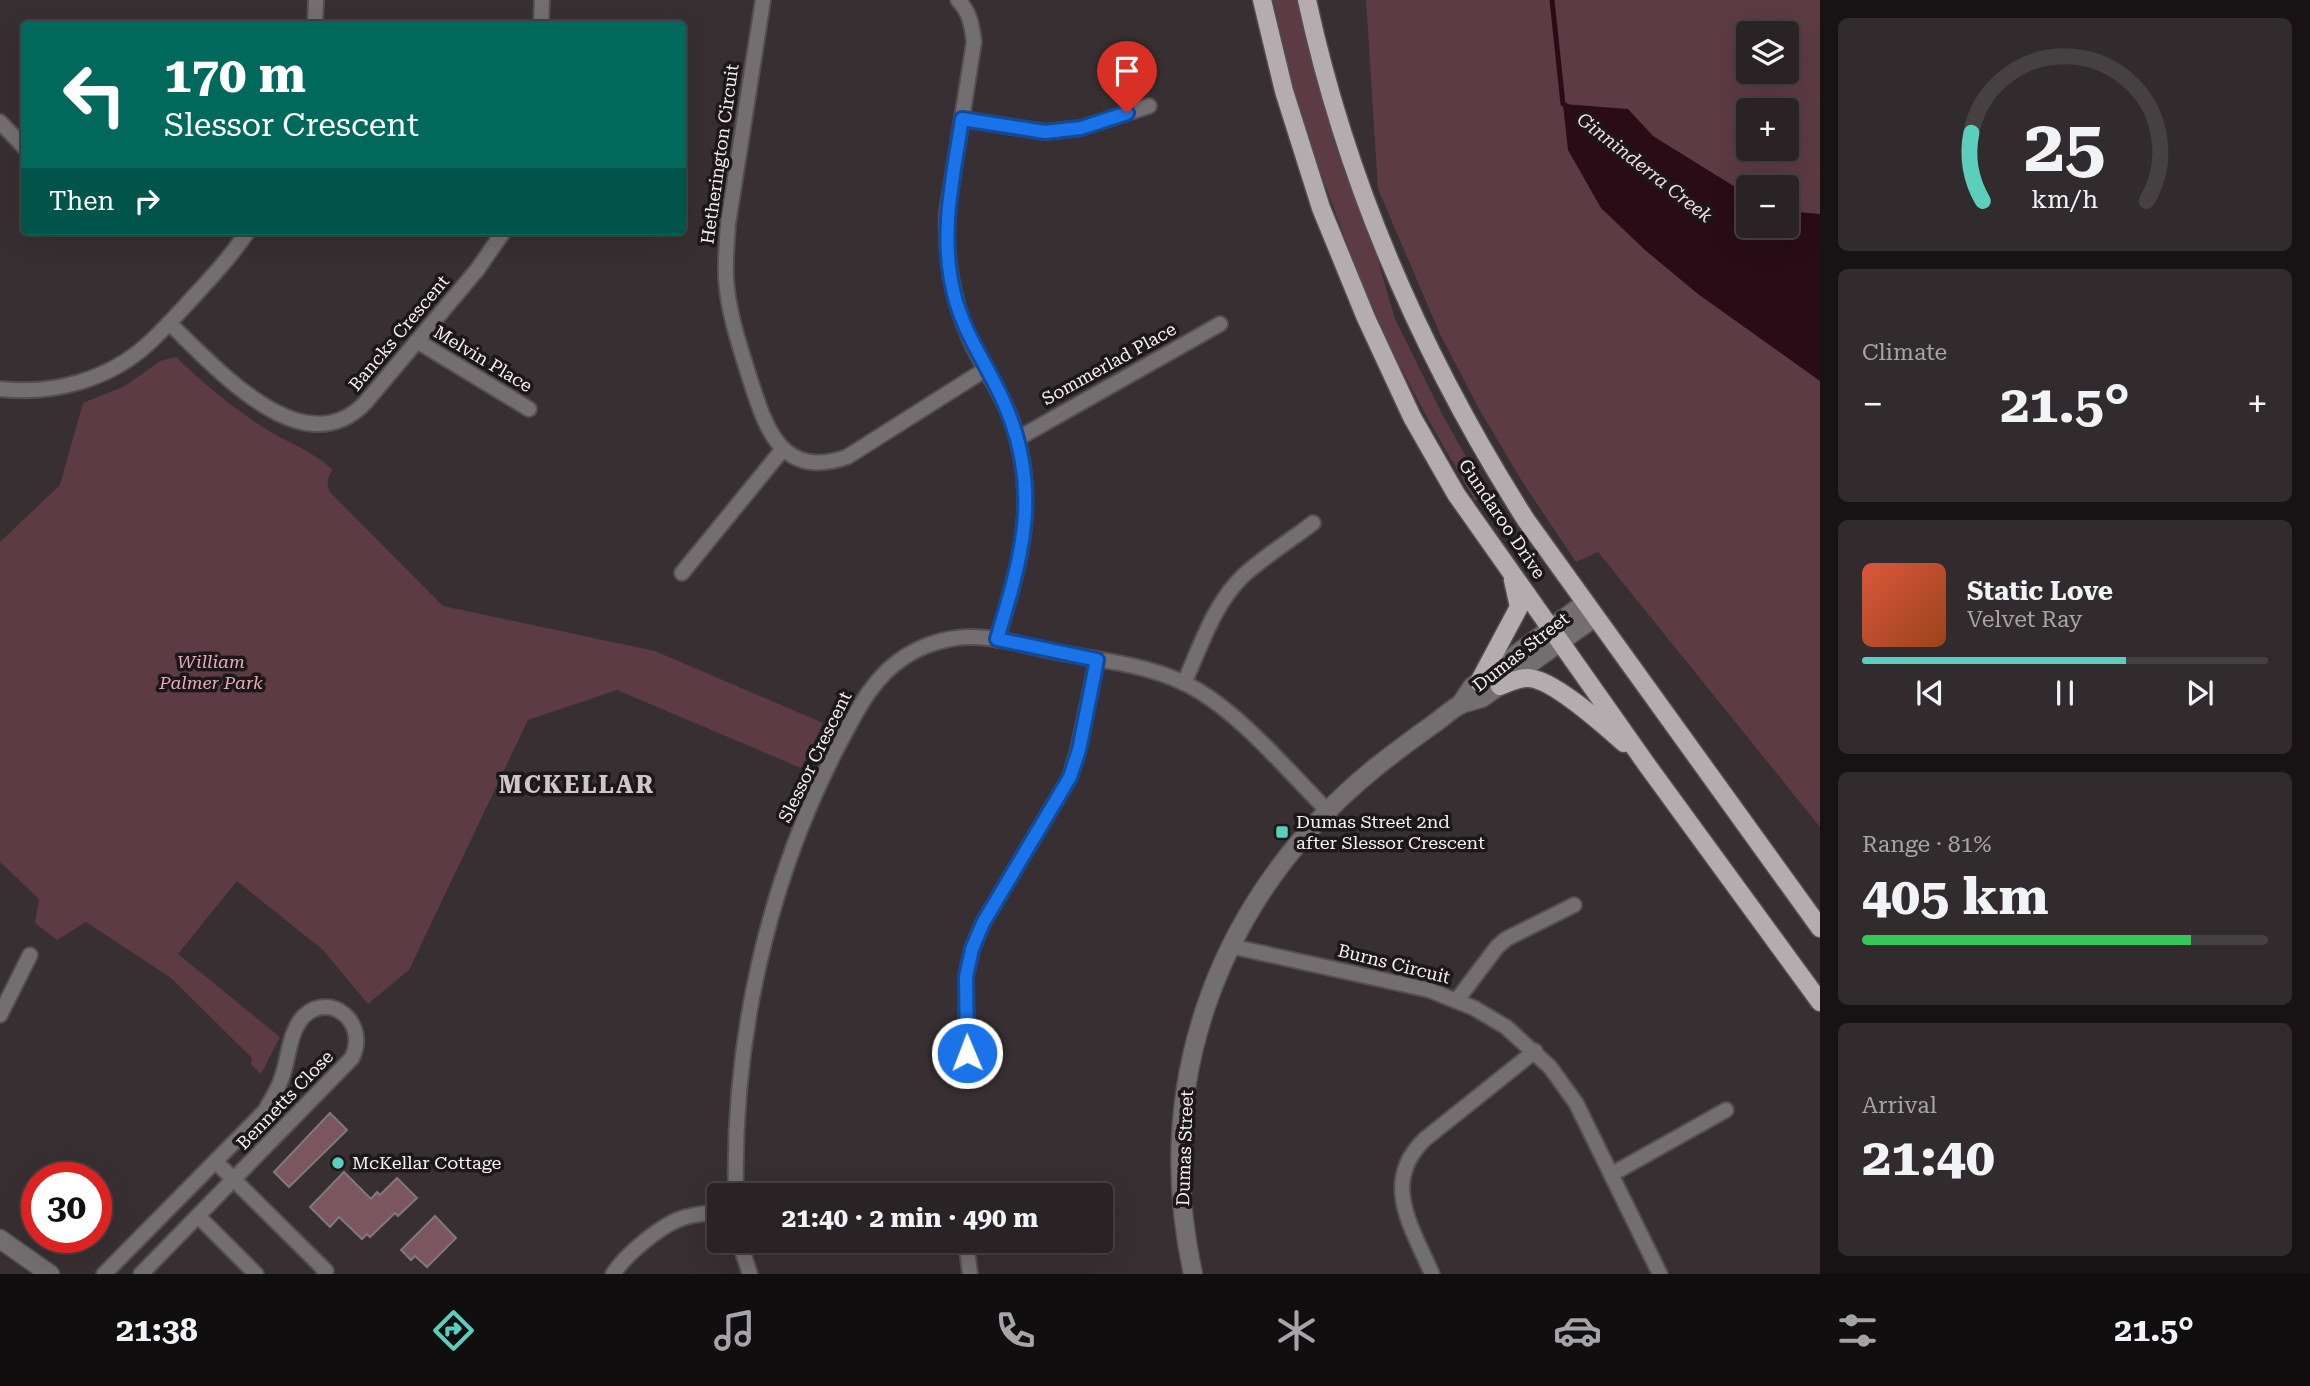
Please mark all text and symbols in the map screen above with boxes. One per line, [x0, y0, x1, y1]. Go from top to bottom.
map controls [1736, 21, 1799, 238]
button: layers [1736, 21, 1799, 84]
pin [1097, 41, 1157, 113]
text: 170 m [164, 47, 306, 104]
icon: left [49, 49, 140, 140]
icon: arrive [1108, 52, 1146, 90]
street label: Hetherington Circuit [696, 62, 743, 245]
button: + [1736, 98, 1799, 161]
text: 25 [2024, 104, 2106, 189]
text: Slessor Crescent [164, 106, 419, 144]
water label: Ginninderra Creek [1573, 107, 1717, 228]
button: − [1736, 175, 1799, 238]
icon: right [128, 182, 166, 220]
text: km/h [2032, 184, 2098, 213]
text: Then [49, 186, 114, 216]
street label: Bancks Crescent [344, 270, 453, 395]
street label: Sommerlad Place [1038, 318, 1180, 409]
street label: Melvin Place [430, 321, 536, 396]
text: Climate [1862, 339, 1947, 366]
text: 21.5° [2000, 374, 2130, 435]
text: − [1862, 382, 1883, 426]
text: + [2247, 382, 2268, 426]
street label: Gundaroo Drive [1455, 455, 1550, 582]
text: Static Love [1967, 576, 2113, 606]
text: Velvet Ray [1967, 606, 2082, 633]
street label: Dumas Street [1469, 607, 1573, 696]
park label: William Palmer Park [158, 651, 263, 693]
icon: previous [1911, 674, 1949, 712]
icon: pause [2046, 674, 2084, 712]
icon: next [2181, 674, 2219, 712]
street label: Slessor Crescent [774, 687, 856, 826]
district label: MCKELLAR [499, 771, 655, 799]
place label: Dumas Street 2nd after Slessor Crescent [1296, 811, 1485, 853]
marker: Dumas Street 2nd after Slessor Crescent [1274, 824, 1290, 840]
text: Range · 81% [1862, 831, 1991, 858]
text: 405 km [1862, 866, 2049, 927]
street label: Burns Circuit [1336, 939, 1453, 988]
position arrow [930, 1016, 1004, 1090]
street label: Bennetts Close [232, 1046, 337, 1154]
street label: Dumas Street [1172, 1089, 1197, 1206]
text: Arrival [1862, 1092, 1937, 1119]
text: 21:40 [1862, 1127, 1995, 1188]
place label: McKellar Cottage [352, 1152, 501, 1173]
marker: McKellar Cottage [330, 1155, 346, 1171]
speed limit sign: 30 [21, 1162, 112, 1253]
text: 21:40 · 2 min · 490 m [782, 1203, 1038, 1233]
icon: directions [429, 1306, 478, 1355]
icon: music [710, 1306, 759, 1355]
icon: phone [991, 1306, 1040, 1355]
icon: climate [1272, 1306, 1321, 1355]
icon: car [1553, 1306, 1602, 1355]
icon: filters [1833, 1306, 1882, 1355]
text: 21:38 [116, 1311, 198, 1349]
text: 21.5° [2114, 1311, 2194, 1349]

